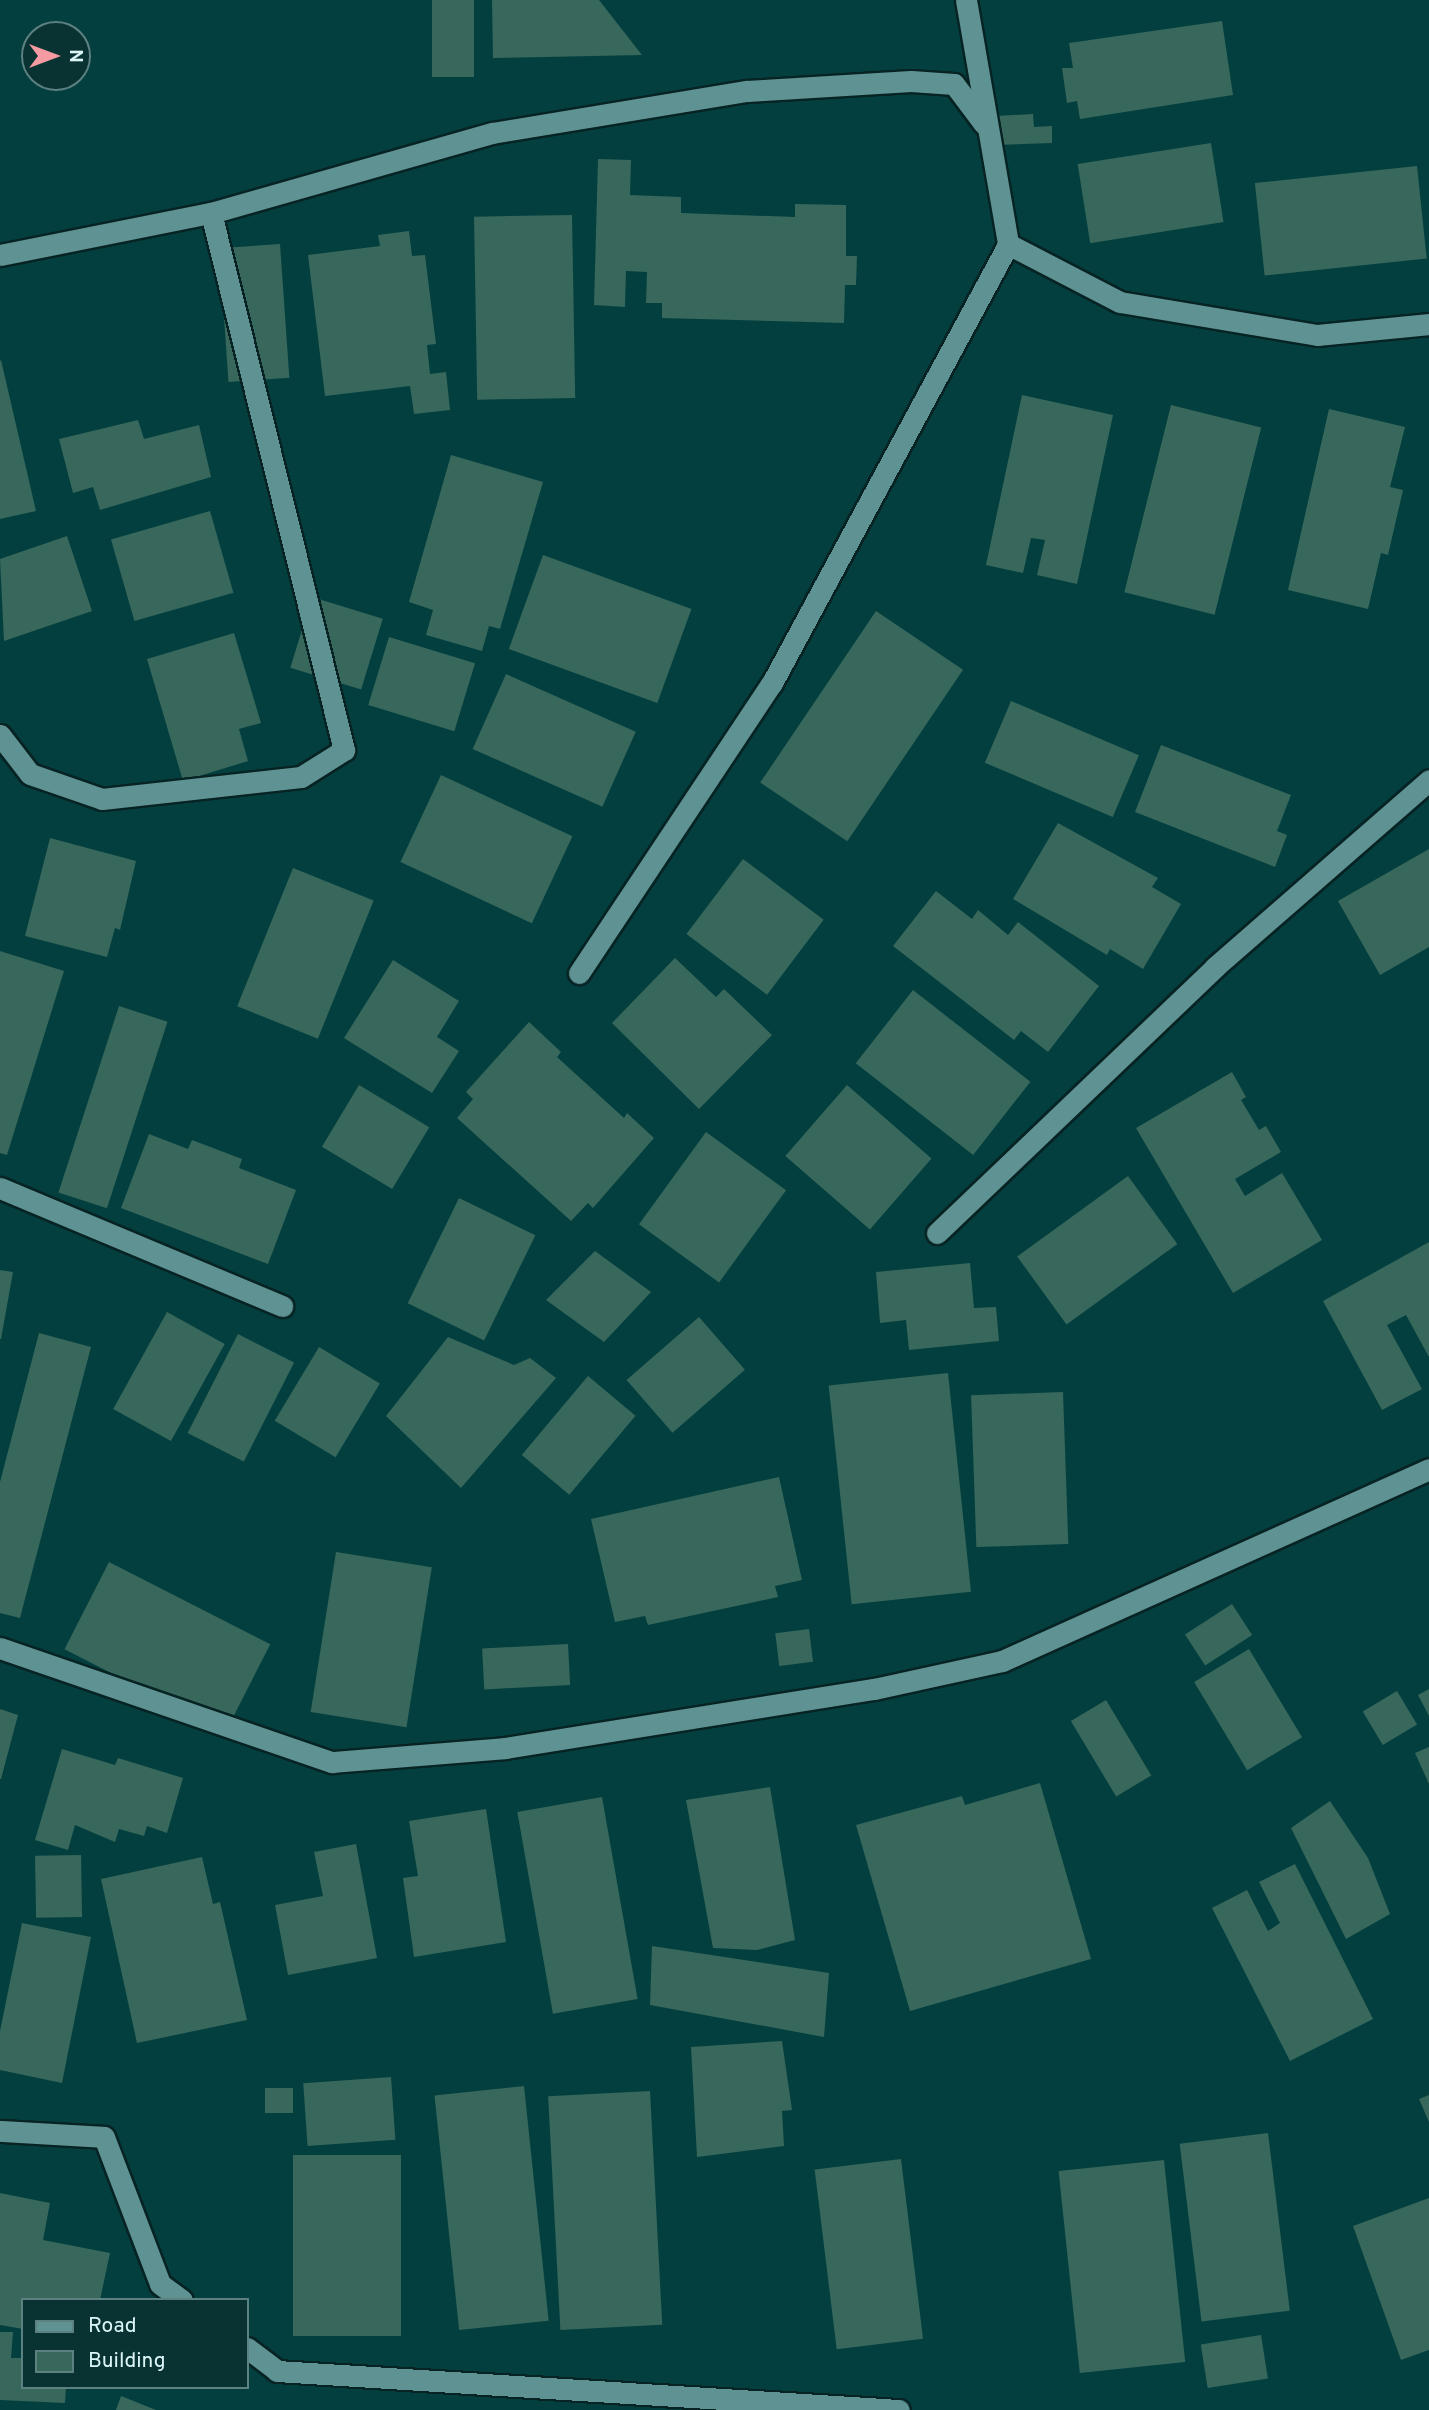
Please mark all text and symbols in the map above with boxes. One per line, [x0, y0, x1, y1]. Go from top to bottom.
north arrow [21, 21, 91, 91]
text: N [63, 49, 87, 63]
legend [21, 2298, 248, 2389]
text: Road [88, 2313, 137, 2340]
text: Building [88, 2348, 166, 2375]

